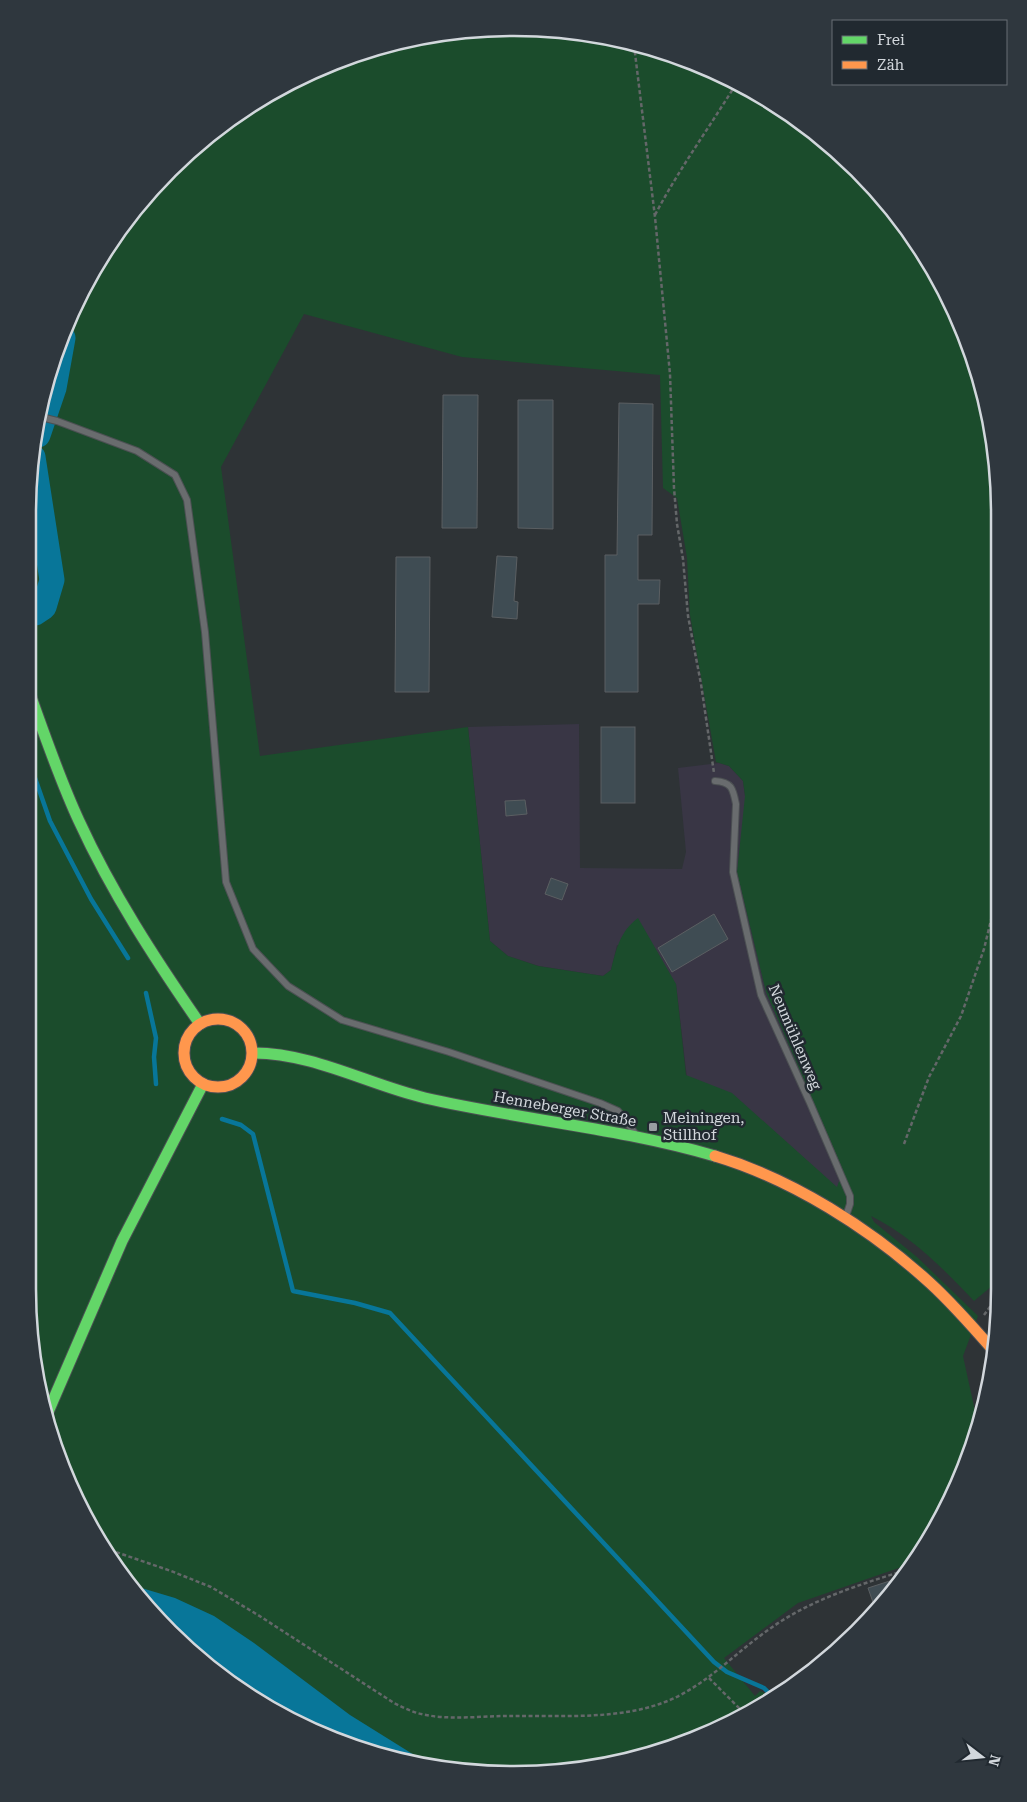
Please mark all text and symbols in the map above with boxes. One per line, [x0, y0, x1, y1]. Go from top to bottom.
legend [832, 20, 1007, 85]
text: Frei [877, 31, 905, 49]
text: Zäh [877, 56, 905, 74]
street label: Neumühlenweg [765, 981, 826, 1093]
street label: Henneberger Straße [492, 1088, 638, 1130]
place label: Meiningen, Stillhof [663, 1109, 745, 1144]
marker: Meiningen, Stillhof [647, 1121, 659, 1133]
north arrow [957, 1732, 1007, 1782]
text: N [985, 1753, 1004, 1768]

